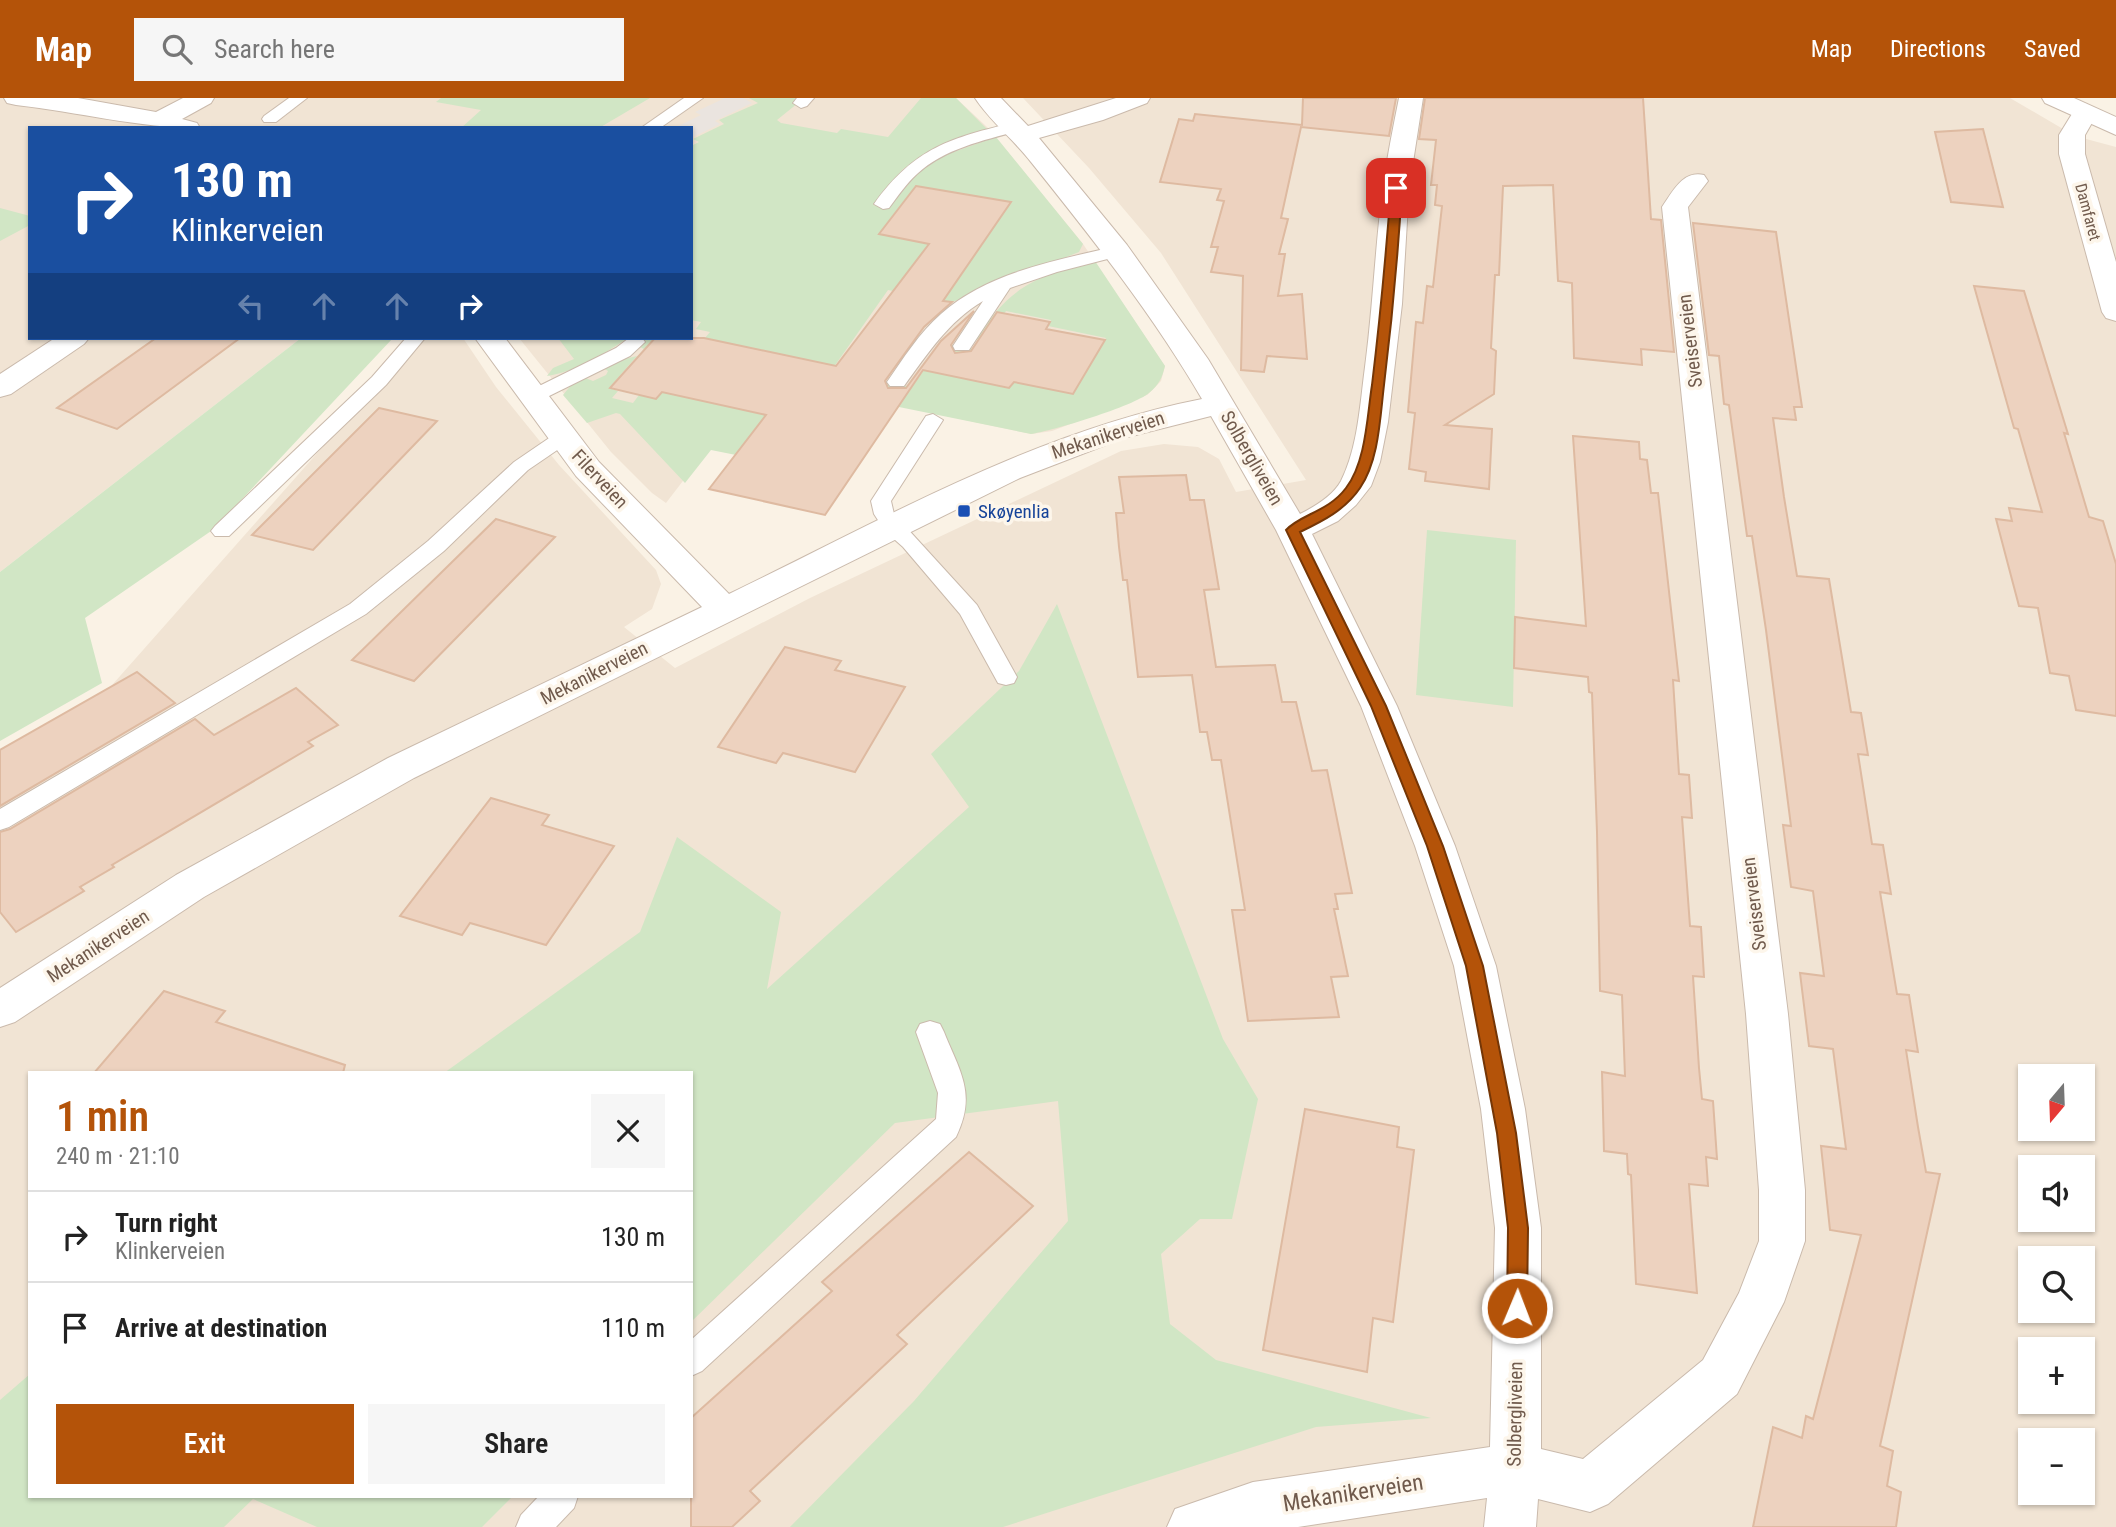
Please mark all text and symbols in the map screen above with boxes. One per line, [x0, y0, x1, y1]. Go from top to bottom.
search box [134, 18, 624, 81]
text: Map [35, 30, 92, 69]
icon: search [158, 30, 196, 68]
text: Search here [214, 34, 335, 64]
text: Map [1811, 35, 1852, 63]
text: Directions [1890, 35, 1986, 63]
text: Saved [2024, 35, 2081, 63]
text: 130 m [171, 152, 293, 209]
icon: right [56, 154, 147, 245]
pin [1366, 158, 1426, 218]
icon: arrive [1377, 169, 1415, 207]
street label: Damfaret [2071, 181, 2105, 243]
text: Klinkerveien [171, 211, 324, 249]
icon: left [232, 287, 270, 325]
icon: ahead [305, 287, 343, 325]
icon: ahead [378, 287, 416, 325]
icon: right [451, 287, 489, 325]
street label: Sveiserveien [1673, 293, 1707, 389]
street label: Mekanikerveien [1049, 406, 1167, 464]
street label: Solbergliveien [1216, 407, 1288, 509]
street label: Filerveien [567, 445, 633, 513]
place label: Skøyenlia [978, 500, 1050, 523]
marker: Skøyenlia [956, 503, 972, 519]
street label: Mekanikerveien [537, 636, 651, 710]
street label: Sveiserveien [1737, 856, 1771, 952]
street label: Mekanikerveien [43, 904, 153, 988]
north arrow [2018, 1064, 2095, 1141]
map controls [2018, 1064, 2095, 1505]
text: 1 min [56, 1092, 149, 1141]
button: close [591, 1094, 665, 1168]
text: 240 m · 21:10 [56, 1143, 180, 1170]
button: sound [2018, 1155, 2095, 1232]
text: Turn right [115, 1208, 217, 1238]
icon: right [56, 1218, 94, 1256]
text: 130 m [601, 1222, 665, 1252]
text: Klinkerveien [115, 1238, 225, 1265]
button: search [2018, 1246, 2095, 1323]
position arrow [1480, 1271, 1554, 1345]
icon: arrive [56, 1309, 94, 1347]
text: Arrive at destination [115, 1313, 327, 1343]
text: 110 m [601, 1313, 665, 1343]
button: + [2018, 1337, 2095, 1414]
street label: Solbergliveien [1503, 1361, 1527, 1467]
button: Exit [56, 1404, 354, 1484]
button: Share [368, 1404, 665, 1484]
button: − [2018, 1428, 2095, 1505]
street label: Mekanikerveien [1281, 1469, 1425, 1517]

